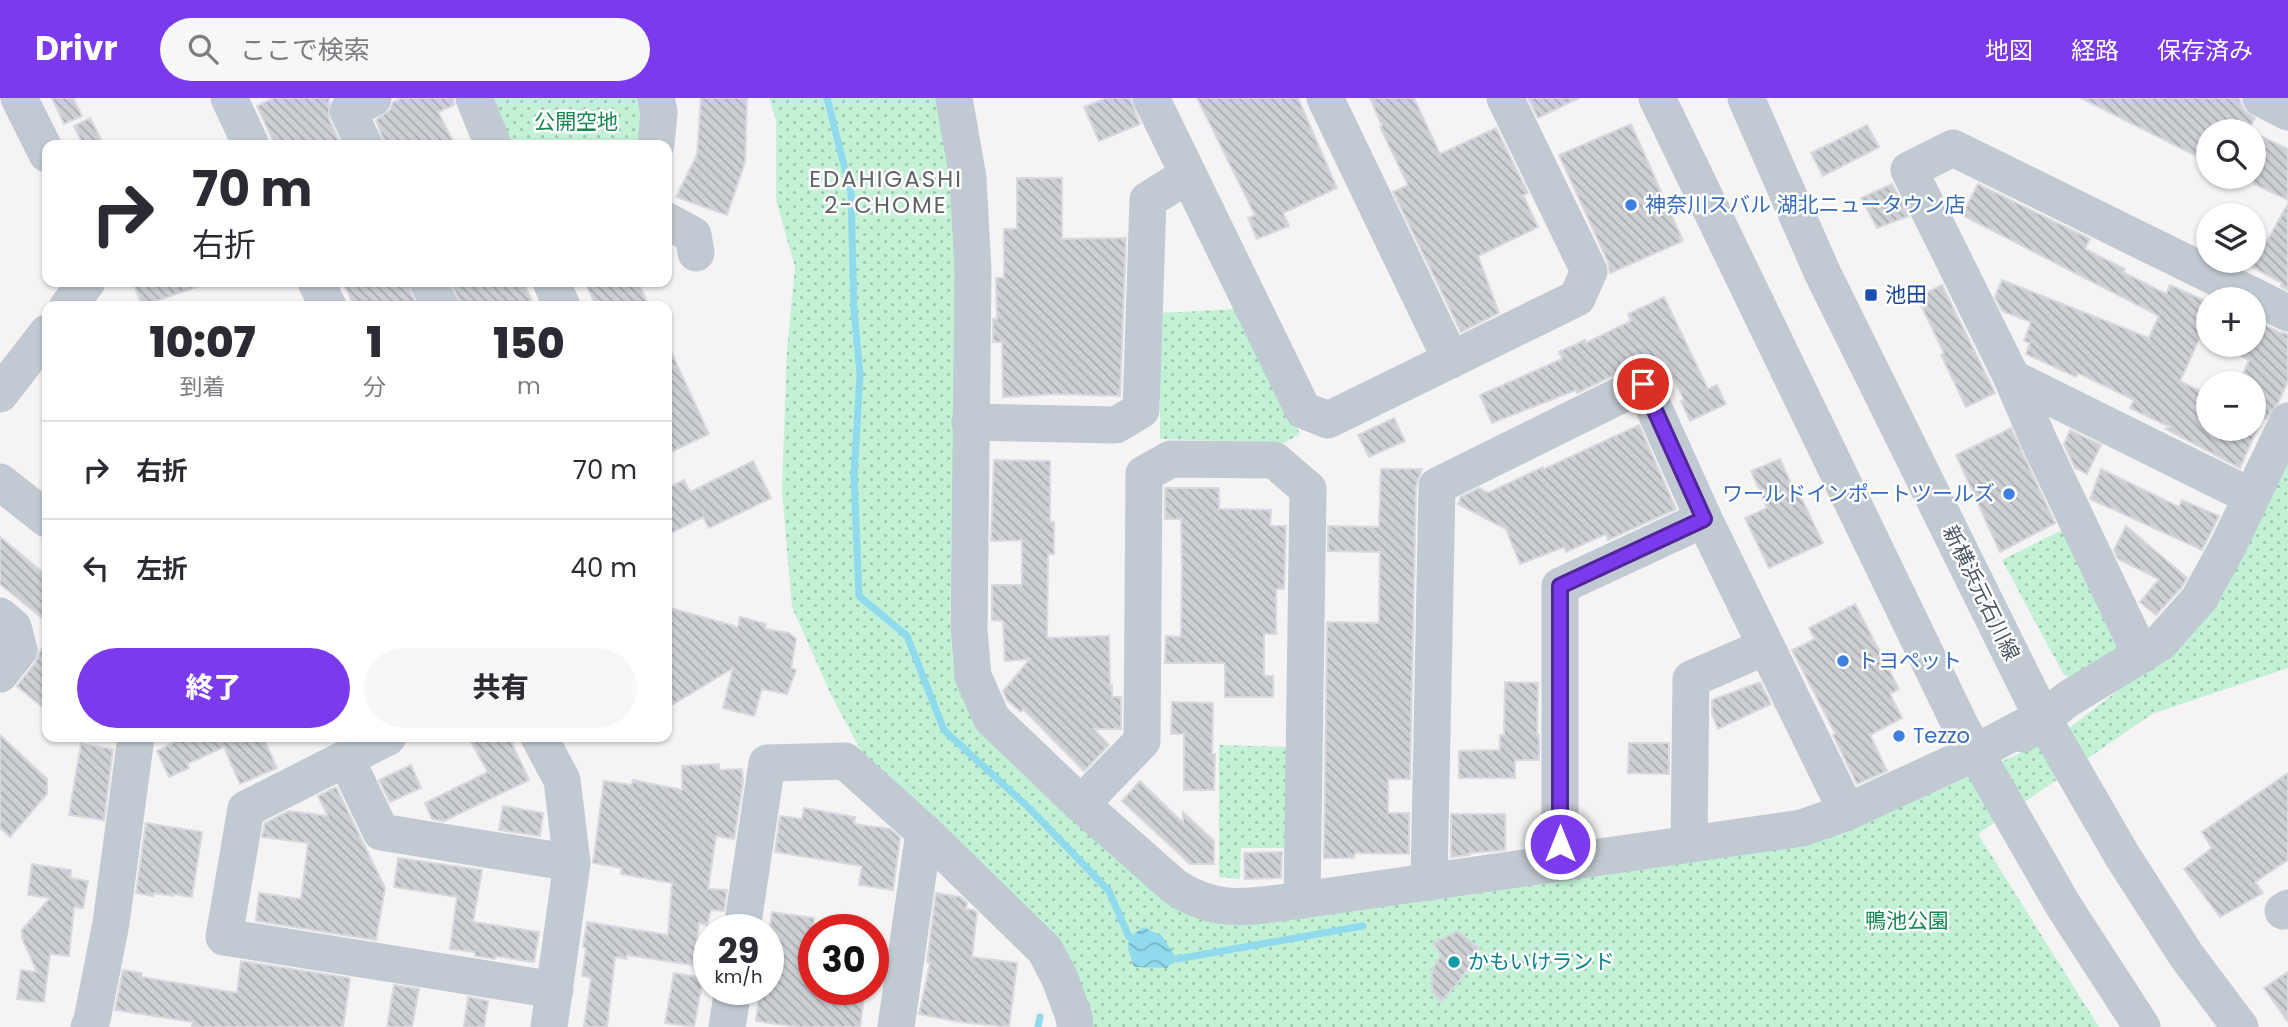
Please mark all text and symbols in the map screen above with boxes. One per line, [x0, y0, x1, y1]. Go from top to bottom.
search box [160, 18, 650, 81]
text: Drivr [35, 25, 118, 72]
icon: search [184, 30, 222, 68]
text: ここで検索 [240, 32, 370, 68]
text: 地図 [1985, 34, 2033, 67]
text: 経路 [2071, 34, 2119, 67]
text: 保存済み [2157, 34, 2253, 67]
park label: 公開空地 [534, 107, 618, 136]
map controls [2196, 119, 2266, 441]
button: search [2196, 119, 2266, 189]
text: 70 m [192, 155, 312, 223]
district label: EDAHIGASHI 2-CHOME [809, 163, 963, 221]
icon: right [77, 168, 168, 259]
place label: 神奈川スバル 湖北ニュータウン店 [1645, 190, 1966, 219]
marker: 神奈川スバル 湖北ニュータウン店 [1623, 197, 1639, 213]
button: layers [2196, 203, 2266, 273]
text: 右折 [192, 222, 256, 267]
place label: 池田 [1885, 280, 1927, 309]
marker: 池田 [1863, 287, 1879, 303]
button: + [2196, 287, 2266, 357]
text: 10:07 [149, 313, 255, 372]
text: 1 [366, 313, 382, 372]
text: 150 [493, 314, 565, 373]
pin [1613, 354, 1673, 414]
icon: arrive [1624, 365, 1662, 403]
text: m [517, 370, 541, 402]
text: 到着 [179, 371, 225, 403]
text: 分 [363, 371, 386, 403]
button: − [2196, 371, 2266, 441]
icon: right [77, 451, 115, 489]
text: 70 m [573, 452, 637, 488]
text: 右折 [136, 453, 188, 489]
place label: ワールドインポートツールズ [1722, 479, 1995, 508]
marker: ワールドインポートツールズ [2001, 486, 2017, 502]
street label: 新横浜元石川線 [1936, 520, 2027, 665]
icon: left [77, 549, 115, 587]
text: 40 m [571, 550, 637, 586]
text: 左折 [136, 551, 188, 587]
place label: トヨペット [1857, 646, 1962, 675]
button: 終了 [77, 648, 350, 728]
button: 共有 [364, 648, 637, 728]
marker: トヨペット [1835, 653, 1851, 669]
place label: Tezzo [1913, 721, 1970, 750]
marker: Tezzo [1891, 728, 1907, 744]
position arrow [1523, 807, 1597, 881]
park label: 鴨池公園 [1865, 906, 1949, 935]
speed limit sign: 30 [798, 914, 889, 1005]
text: 29 [718, 926, 759, 975]
place label: かもいけランド [1468, 947, 1615, 976]
marker: かもいけランド [1446, 954, 1462, 970]
text: km/h [715, 964, 762, 989]

